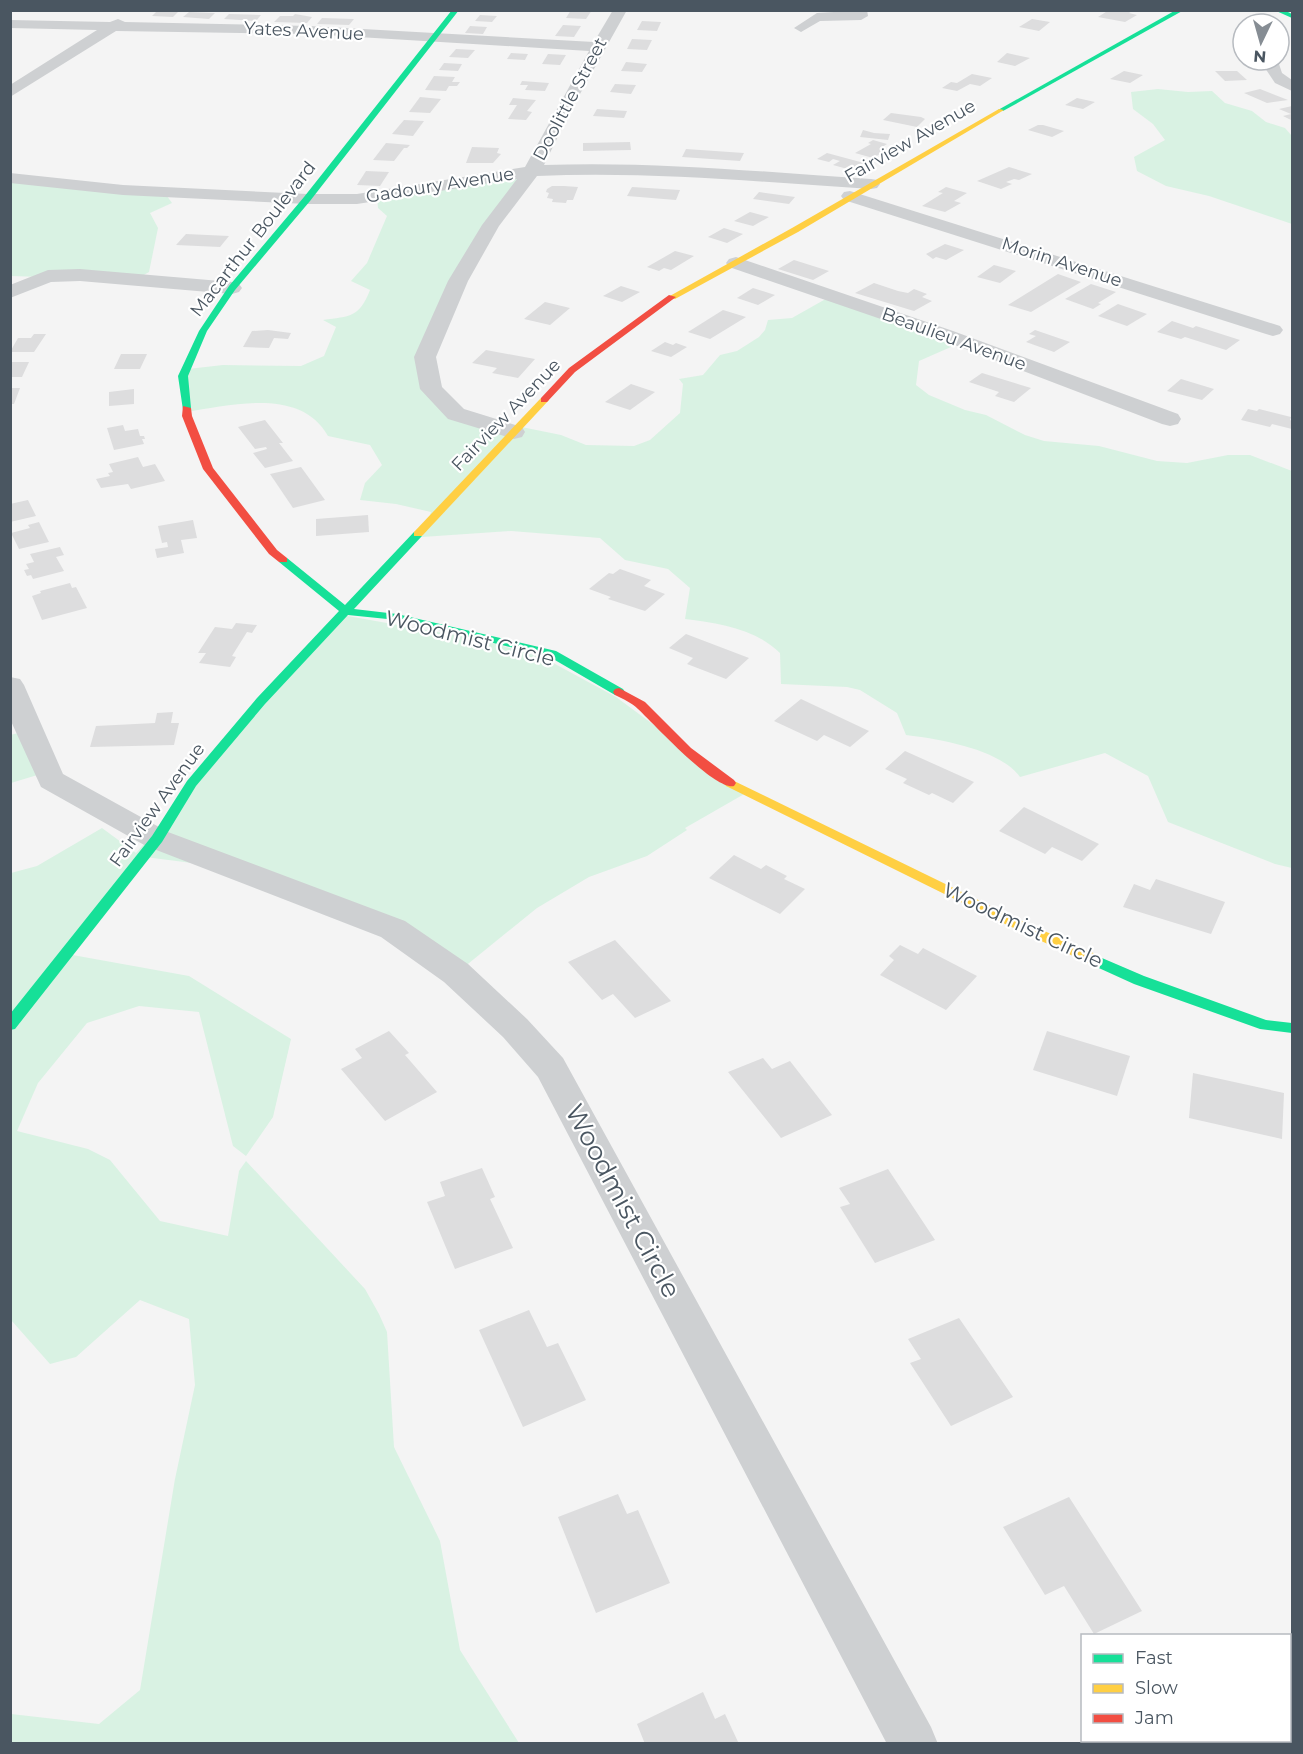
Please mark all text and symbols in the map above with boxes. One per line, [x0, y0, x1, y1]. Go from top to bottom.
north arrow [1231, 12, 1291, 72]
street label: Yates Avenue [243, 17, 365, 45]
street label: Doolittle Street [528, 34, 612, 164]
text: N [1252, 46, 1267, 66]
street label: Fairview Avenue [841, 94, 980, 187]
street label: Macarthur Boulevard [185, 157, 321, 321]
street label: Gadoury Avenue [364, 162, 516, 208]
street label: Morin Avenue [999, 232, 1125, 292]
street label: Beaulieu Avenue [879, 303, 1029, 375]
street label: Fairview Avenue [447, 354, 565, 476]
street label: Woodmist Circle [383, 605, 557, 671]
street label: Fairview Avenue [105, 739, 209, 871]
street label: Woodmist Circle [939, 877, 1107, 973]
street label: Woodmist Circle [558, 1099, 688, 1303]
legend [1081, 1634, 1291, 1742]
text: Fast [1135, 1647, 1173, 1669]
text: Slow [1135, 1677, 1178, 1699]
text: Jam [1134, 1707, 1174, 1729]

